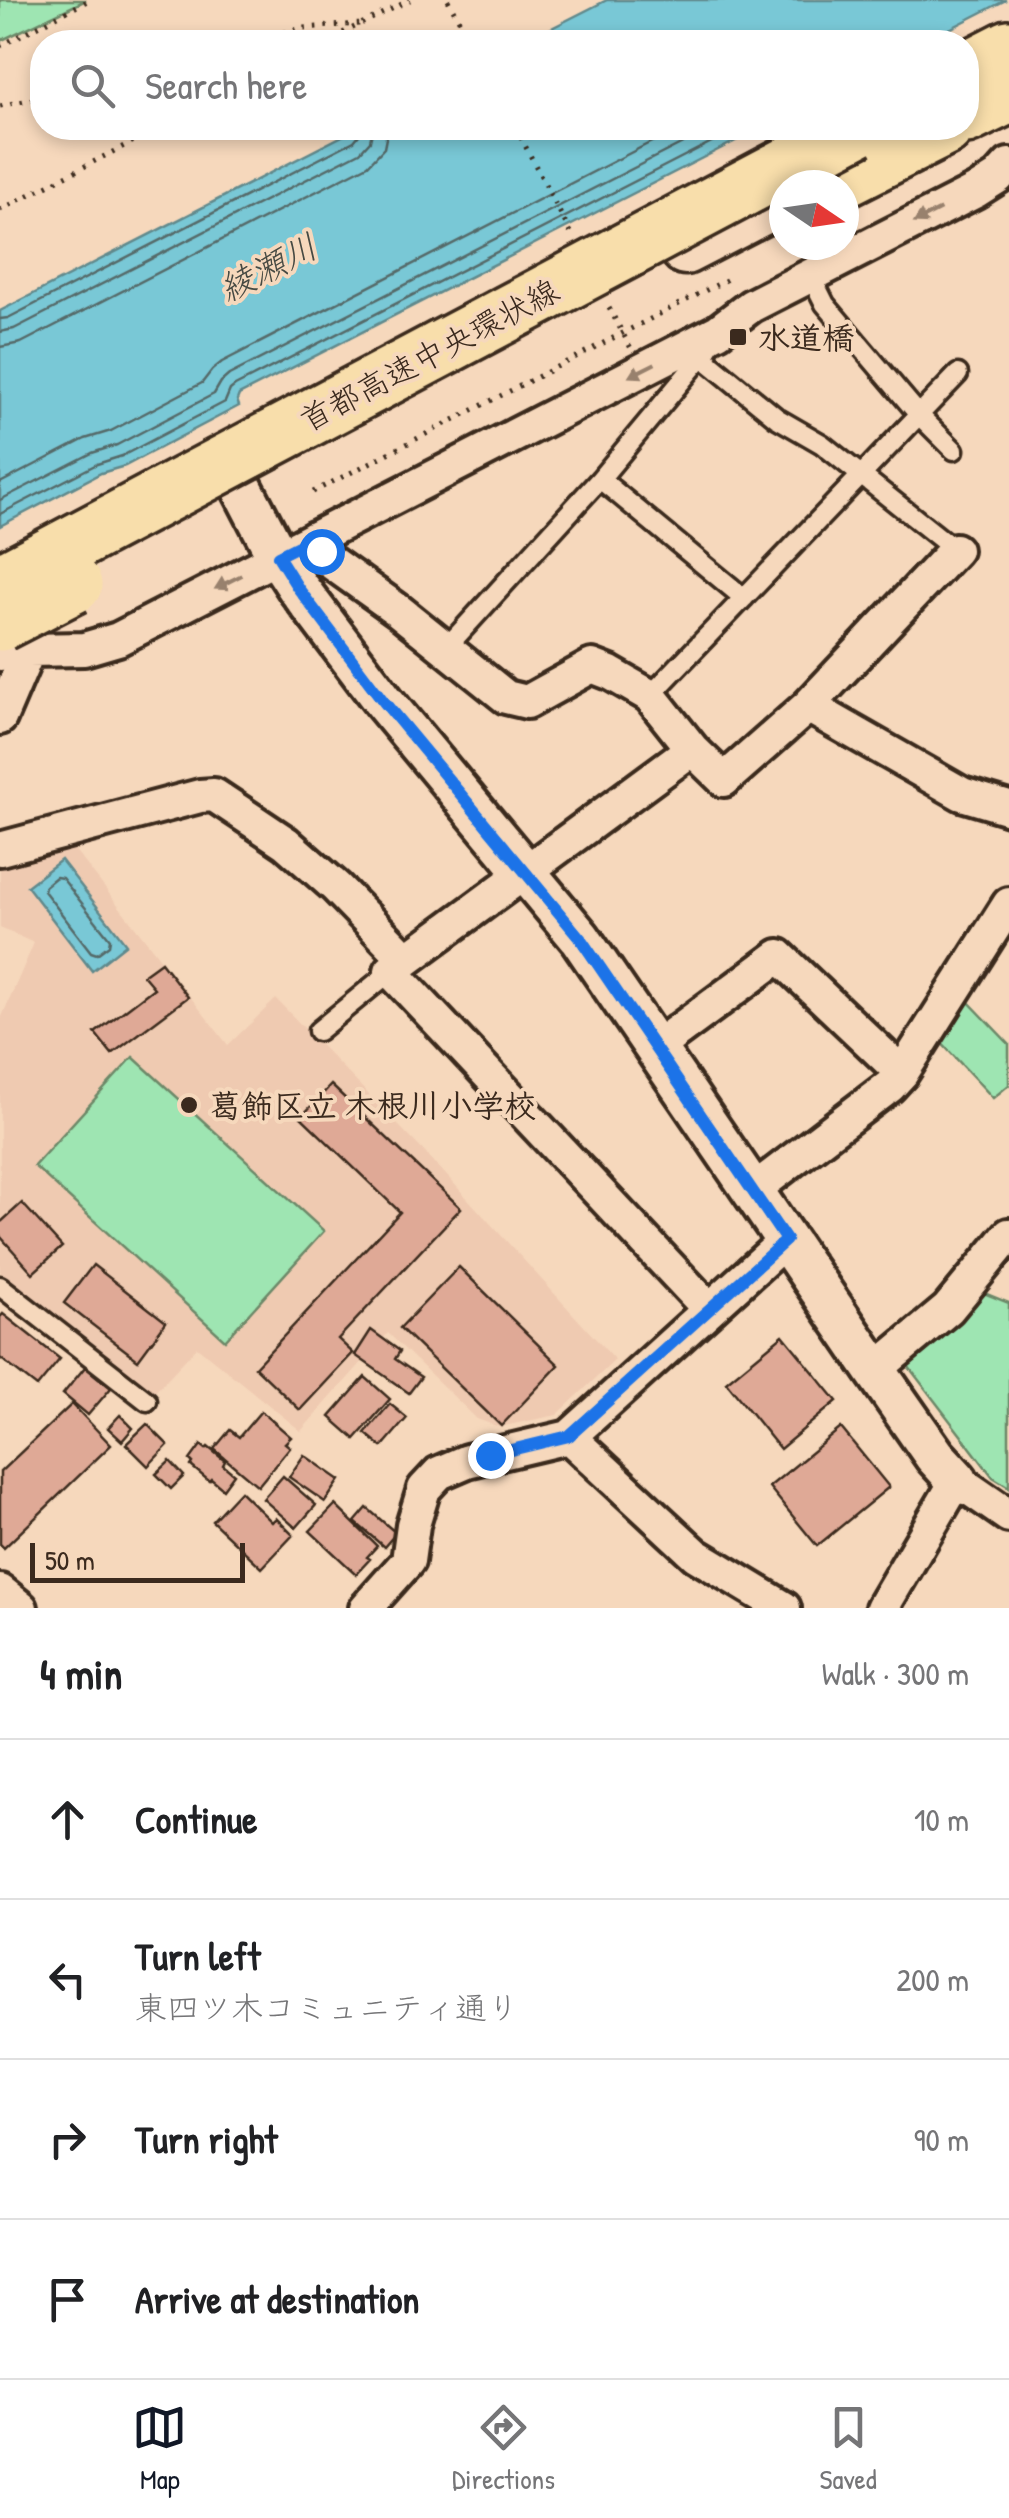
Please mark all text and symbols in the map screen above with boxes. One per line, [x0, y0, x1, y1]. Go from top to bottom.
search box [30, 30, 979, 140]
icon: search [65, 58, 120, 113]
text: Search here [145, 59, 307, 111]
north arrow [769, 170, 859, 260]
one-way arrow [912, 207, 941, 224]
water label: 綾瀬川 [211, 222, 325, 312]
street label: 首都高速中央環状線 [292, 268, 566, 442]
place label: 水道橋 [758, 316, 854, 359]
marker: 水道橋 [727, 326, 749, 348]
one-way arrow [627, 361, 656, 378]
route start [299, 529, 345, 575]
one-way arrow [213, 573, 242, 590]
place label: 葛飾区立 木根川小学校 [209, 1084, 536, 1127]
marker: 葛飾区立 木根川小学校 [178, 1094, 200, 1116]
route end [468, 1433, 514, 1479]
scale bar [30, 1538, 245, 1582]
text: 50 m [45, 1541, 95, 1579]
text: 4 min [40, 1645, 122, 1702]
text: Walk · 300 m [822, 1652, 969, 1695]
icon: ahead [40, 1792, 95, 1847]
text: Continue [135, 1793, 257, 1845]
text: 10 m [914, 1798, 969, 1841]
text: Turn left [135, 1930, 260, 1982]
icon: left [40, 1952, 95, 2007]
text: 200 m [896, 1958, 969, 2001]
text: 東四ツ木コミュニティ通り [135, 1986, 519, 2029]
icon: right [40, 2112, 95, 2167]
text: Turn right [135, 2113, 278, 2165]
text: 90 m [914, 2118, 969, 2161]
icon: arrive [40, 2272, 95, 2327]
text: Arrive at destination [135, 2273, 419, 2325]
tab: Map [132, 2400, 187, 2498]
tab: Directions [452, 2400, 555, 2498]
tab: Saved [820, 2400, 877, 2498]

